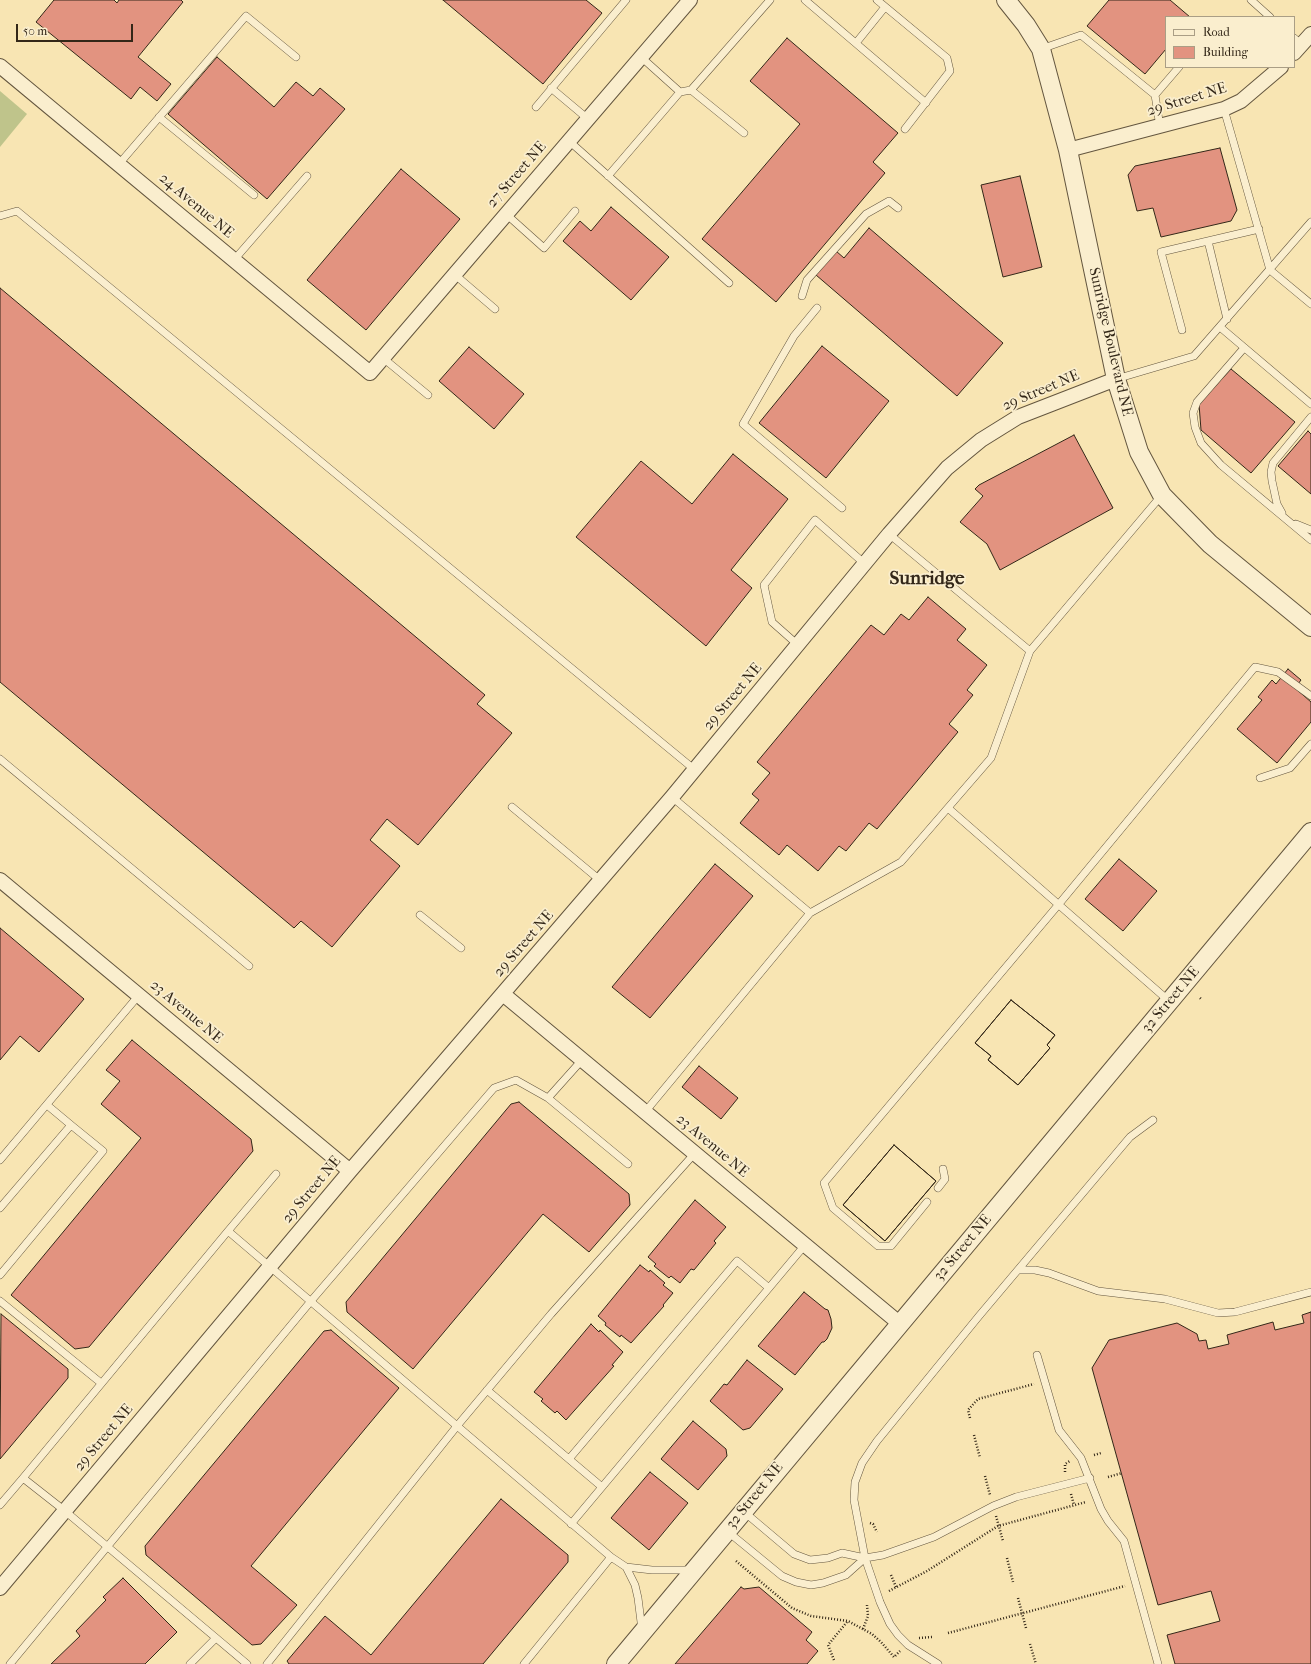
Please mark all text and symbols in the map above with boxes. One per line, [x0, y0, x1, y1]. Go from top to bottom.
scale bar [18, 16, 135, 42]
legend [1165, 16, 1295, 68]
text: 50 m [23, 24, 47, 38]
text: Road [1203, 25, 1230, 39]
text: Building [1203, 45, 1248, 59]
street label: 29 Street NE [1145, 79, 1229, 121]
street label: 27 Street NE [483, 138, 551, 212]
street label: 24 Avenue NE [155, 170, 237, 242]
street label: Sunridge Boulevard NE [1084, 266, 1136, 418]
street label: 29 Street NE [1000, 367, 1082, 415]
district label: Sunridge [890, 568, 964, 590]
street label: 29 Street NE [700, 660, 766, 734]
street label: 29 Street NE [490, 907, 558, 981]
street label: 32 Street NE [1138, 963, 1204, 1037]
street label: 23 Avenue NE [146, 976, 226, 1048]
street label: 23 Avenue NE [672, 1110, 752, 1182]
street label: 29 Street NE [279, 1153, 345, 1227]
street label: 32 Street NE [930, 1211, 996, 1285]
street label: 29 Street NE [71, 1401, 137, 1475]
street label: 32 Street NE [723, 1459, 787, 1533]

